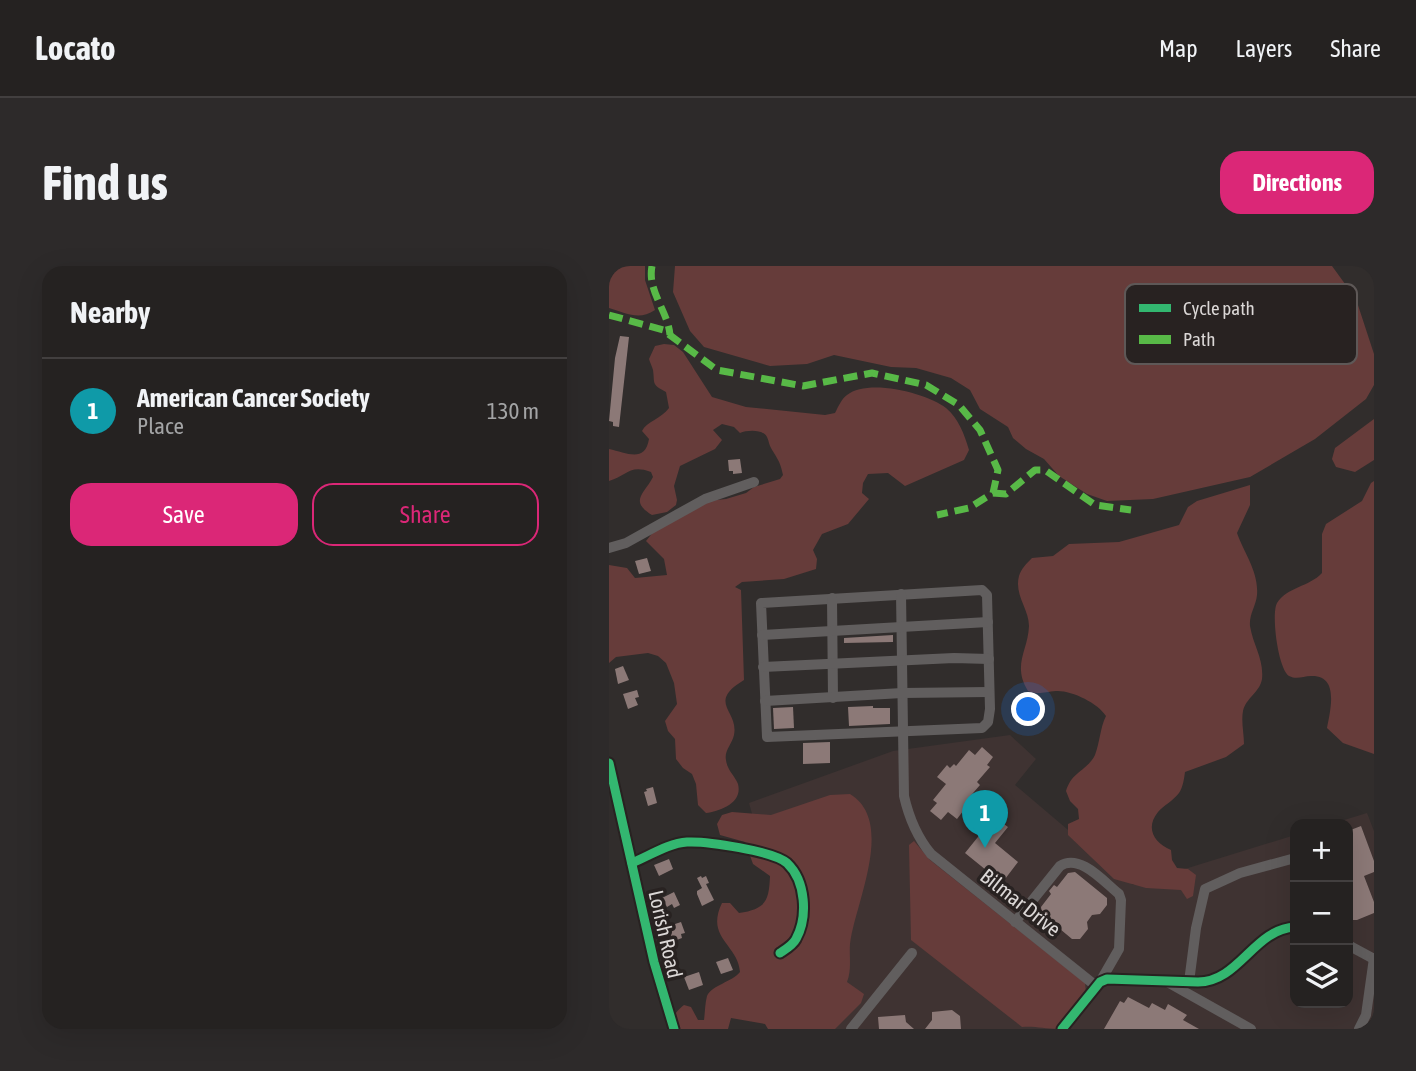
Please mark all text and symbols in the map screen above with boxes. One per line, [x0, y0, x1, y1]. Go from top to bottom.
text: Locato [35, 29, 116, 67]
text: Map [1159, 35, 1198, 62]
text: Layers [1236, 35, 1292, 62]
text: Share [1330, 35, 1381, 62]
button: Directions [1220, 151, 1374, 214]
text: Find us [42, 154, 168, 210]
legend [1125, 284, 1357, 364]
text: Nearby [70, 295, 150, 329]
text: Cycle path [1183, 297, 1255, 319]
text: Path [1183, 328, 1215, 350]
text: American Cancer Society [137, 383, 370, 413]
text: 1 [88, 398, 98, 424]
text: 130 m [487, 398, 539, 424]
text: Place [137, 413, 184, 439]
button: Save [70, 483, 298, 546]
button: Share [312, 483, 539, 546]
your location [1011, 692, 1045, 726]
pin: 1 [962, 790, 1008, 848]
map controls [1290, 819, 1353, 1008]
button: + [1290, 819, 1353, 882]
street label: Bilmar Drive [976, 863, 1066, 941]
button: − [1290, 882, 1353, 945]
street label: Lorish Road [644, 888, 688, 980]
button: layers [1290, 945, 1353, 1008]

